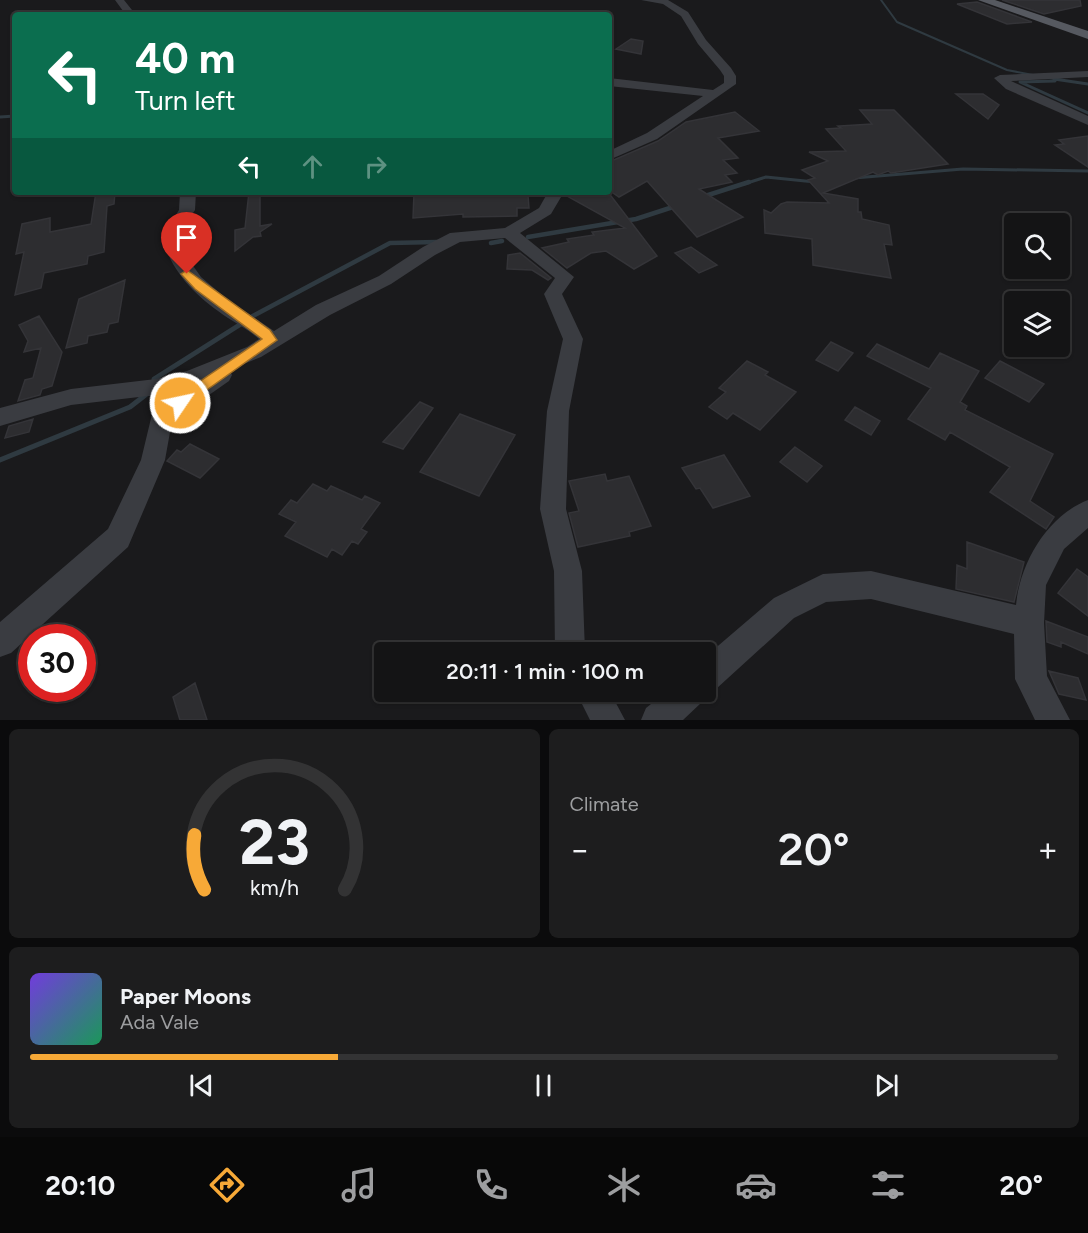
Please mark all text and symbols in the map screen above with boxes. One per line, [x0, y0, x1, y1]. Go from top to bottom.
text: 40 m [135, 33, 235, 84]
icon: left [36, 36, 114, 114]
text: Turn left [135, 84, 235, 117]
icon: left [233, 150, 266, 183]
icon: ahead [296, 150, 329, 183]
icon: right [359, 150, 392, 183]
pin [161, 212, 212, 274]
map controls [1004, 213, 1070, 357]
button: search [1004, 213, 1070, 279]
icon: arrive [170, 221, 203, 254]
button: layers [1004, 291, 1070, 357]
position arrow [148, 371, 212, 435]
speed limit sign: 30 [18, 624, 96, 702]
text: 20:11 · 1 min · 100 m [446, 658, 644, 685]
text: Climate [570, 792, 639, 816]
text: 23 [239, 805, 310, 880]
text: 20° [778, 822, 850, 876]
text: − [570, 830, 590, 869]
text: + [1037, 830, 1058, 869]
text: km/h [250, 876, 299, 901]
text: Paper Moons [120, 983, 251, 1010]
text: Ada Vale [120, 1010, 199, 1034]
icon: previous [185, 1069, 218, 1102]
icon: pause [527, 1069, 560, 1102]
icon: next [870, 1069, 903, 1102]
icon: directions [206, 1164, 248, 1206]
icon: music [338, 1164, 380, 1206]
icon: phone [470, 1164, 512, 1206]
icon: climate [603, 1164, 645, 1206]
icon: car [735, 1164, 777, 1206]
icon: filters [867, 1164, 909, 1206]
text: 20:10 [45, 1169, 115, 1202]
text: 20° [1000, 1169, 1043, 1202]

